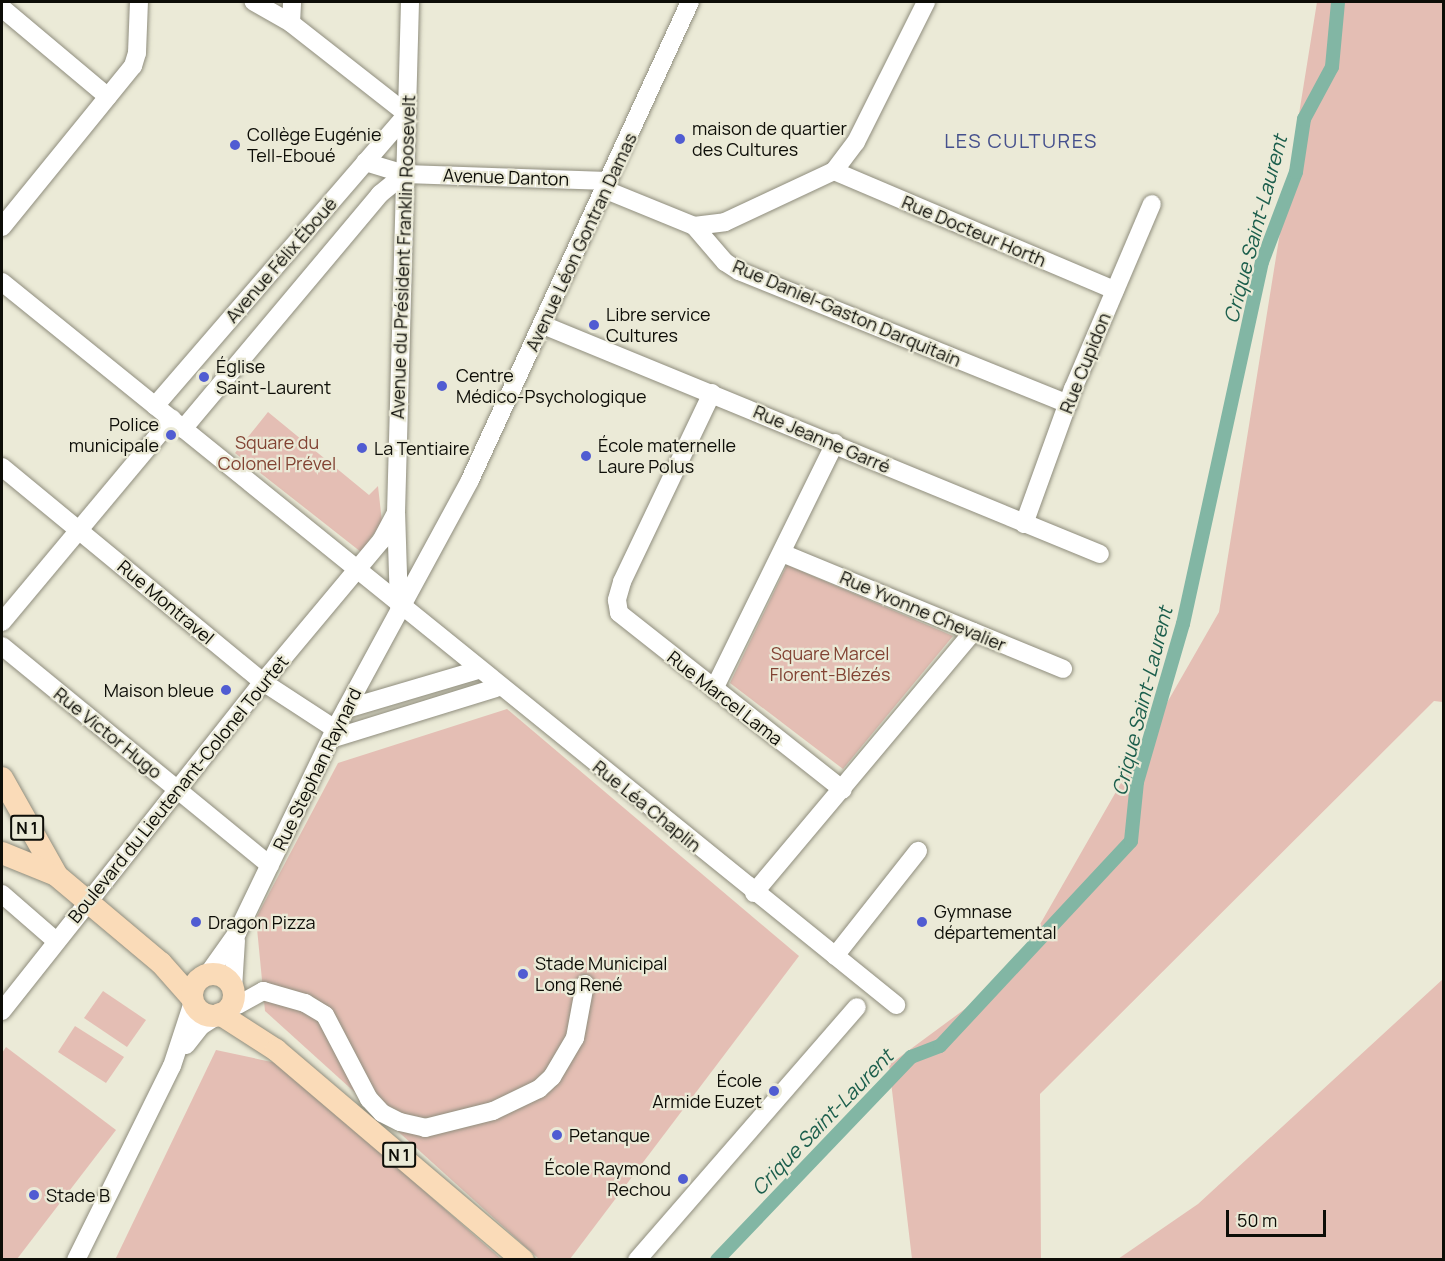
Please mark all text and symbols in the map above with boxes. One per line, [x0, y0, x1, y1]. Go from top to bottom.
street label: Avenue du Président Franklin Roosevelt [387, 94, 419, 420]
place label: maison de quartier des Cultures [692, 118, 847, 160]
place label: Collège Eugénie Tell-Eboué [247, 124, 382, 166]
district label: LES CULTURES [944, 128, 1098, 152]
street label: Avenue Léon Gontran Damas [521, 129, 641, 355]
marker: maison de quartier des Cultures [673, 132, 687, 146]
water label: Crique Saint-Laurent [1218, 132, 1292, 326]
marker: Collège Eugénie Tell-Eboué [228, 138, 242, 152]
street label: Avenue Danton [443, 164, 569, 190]
street label: Rue Docteur Horth [899, 191, 1049, 271]
street label: Avenue Félix Éboué [221, 193, 341, 327]
street label: Rue Daniel-Gaston Darquitain [730, 255, 964, 371]
place label: Libre service Cultures [606, 304, 710, 346]
street label: Rue Cupidon [1055, 310, 1115, 416]
marker: Libre service Cultures [587, 318, 601, 332]
place label: Église Saint-Laurent [216, 356, 331, 398]
place label: Centre Médico-Psychologique [456, 365, 646, 407]
marker: Église Saint-Laurent [197, 370, 211, 384]
marker: Centre Médico-Psychologique [433, 377, 451, 395]
street label: Rue Jeanne Garré [750, 400, 894, 478]
place label: Police municipale [69, 414, 159, 456]
marker: Police municipale [164, 428, 178, 442]
park label: Square du Colonel Prével [218, 432, 336, 474]
place label: École maternelle Laure Polus [598, 435, 736, 478]
place label: La Tentiaire [374, 437, 469, 459]
marker: La Tentiaire [355, 441, 369, 455]
marker: École maternelle Laure Polus [579, 449, 593, 463]
street label: Rue Montravel [113, 555, 219, 649]
street label: Rue Yvonne Chevalier [837, 566, 1009, 656]
water label: Crique Saint-Laurent [1107, 604, 1177, 798]
park label: Square Marcel Florent-Blézés [770, 643, 890, 686]
street label: Rue Marcel Lama [663, 646, 787, 750]
street label: Boulevard du Lieutenant-Colonel Tourtet [63, 651, 293, 927]
place label: Maison bleue [104, 679, 214, 701]
street label: Rue Victor Hugo [50, 683, 166, 783]
marker: Maison bleue [219, 683, 233, 697]
street label: Rue Stephan Raynard [268, 684, 366, 854]
street label: Rue Léa Chaplin [589, 756, 705, 856]
road number: N 1 [9, 815, 45, 841]
place label: Gymnase départemental [934, 901, 1057, 944]
place label: Dragon Pizza [208, 911, 315, 933]
marker: Dragon Pizza [189, 915, 203, 929]
marker: Gymnase départemental [915, 915, 929, 929]
place label: Stade Municipal Long René [535, 953, 668, 996]
marker: Stade Municipal Long René [516, 967, 530, 981]
water label: Crique Saint-Laurent [746, 1044, 898, 1200]
place label: École Armide Euzet [652, 1070, 762, 1112]
marker: École Armide Euzet [767, 1084, 781, 1098]
place label: Petanque [569, 1124, 650, 1146]
marker: Petanque [550, 1128, 564, 1142]
road number: N 1 [381, 1142, 417, 1168]
place label: École Raymond Rechou [545, 1158, 671, 1200]
marker: École Raymond Rechou [676, 1172, 690, 1186]
place label: Stade B [46, 1184, 110, 1206]
marker: Stade B [27, 1188, 41, 1202]
scale bar [1229, 1198, 1330, 1236]
text: 50 m [1237, 1208, 1277, 1232]

